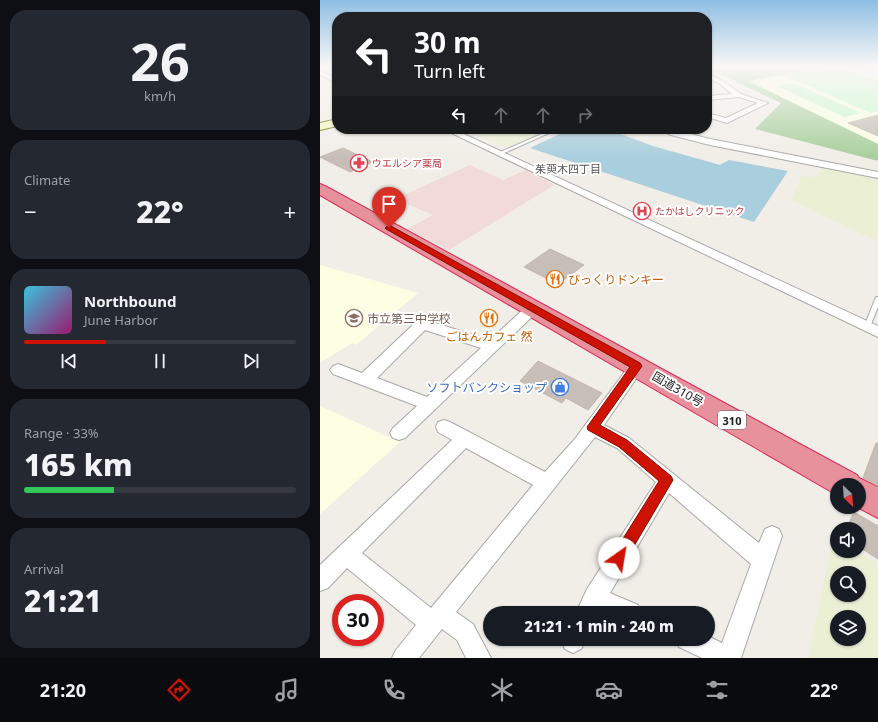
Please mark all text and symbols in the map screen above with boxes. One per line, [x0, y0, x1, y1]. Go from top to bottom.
text: 30 m [414, 23, 481, 61]
text: 26 [130, 25, 190, 96]
icon: left [348, 28, 400, 80]
text: Turn left [414, 59, 485, 83]
text: km/h [144, 87, 176, 105]
icon: left [448, 104, 470, 126]
icon: ahead [490, 104, 512, 126]
icon: ahead [532, 104, 554, 126]
icon: right [574, 104, 596, 126]
pharmacy icon: ウエルシア薬局 [349, 153, 369, 173]
place label: ウエルシア薬局 [372, 156, 442, 170]
district label: 茱萸木四丁目 [535, 161, 601, 176]
text: Climate [24, 171, 70, 189]
pin [372, 187, 406, 228]
text: 22° [136, 191, 184, 232]
icon: arrive [378, 193, 400, 215]
text: − [24, 196, 37, 226]
text: + [283, 196, 296, 226]
hospital icon: たかはしクリニック [632, 201, 652, 221]
place label: たかはしクリニック [655, 204, 745, 218]
restaurant icon: びっくりドンキー [545, 269, 565, 289]
place label: びっくりドンキー [568, 271, 664, 288]
text: Northbound [84, 291, 176, 311]
school or university icon: 市立第三中学校 [344, 308, 364, 328]
restaurant icon: ごはんカフェ 然 [479, 308, 499, 328]
place label: 市立第三中学校 [367, 310, 451, 327]
text: June Harbor [84, 311, 158, 329]
place label: ごはんカフェ 然 [445, 328, 533, 345]
icon: previous [58, 350, 80, 372]
icon: pause [149, 350, 171, 372]
icon: next [240, 350, 262, 372]
street label: 国道310号 [649, 367, 707, 411]
shop icon: ソフトバンクショップ [550, 377, 570, 397]
place label: ソフトバンクショップ [426, 379, 547, 396]
road number: 310 [718, 411, 746, 429]
text: Range · 33% [24, 424, 99, 442]
text: 165 km [24, 444, 133, 485]
north arrow [830, 478, 866, 514]
map controls [830, 478, 866, 646]
button: sound [830, 522, 866, 558]
position arrow [598, 537, 640, 579]
text: Arrival [24, 560, 64, 578]
button: search [830, 566, 866, 602]
text: 21:21 [24, 580, 102, 621]
speed limit sign: 30 [332, 594, 384, 646]
button: layers [830, 610, 866, 646]
text: 21:21 · 1 min · 240 m [524, 616, 674, 636]
icon: directions [165, 676, 193, 704]
icon: music [273, 676, 301, 704]
icon: phone [380, 676, 408, 704]
icon: climate [488, 676, 516, 704]
icon: car [595, 676, 623, 704]
icon: filters [703, 676, 731, 704]
text: 21:20 [40, 678, 86, 702]
text: 22° [810, 678, 838, 702]

